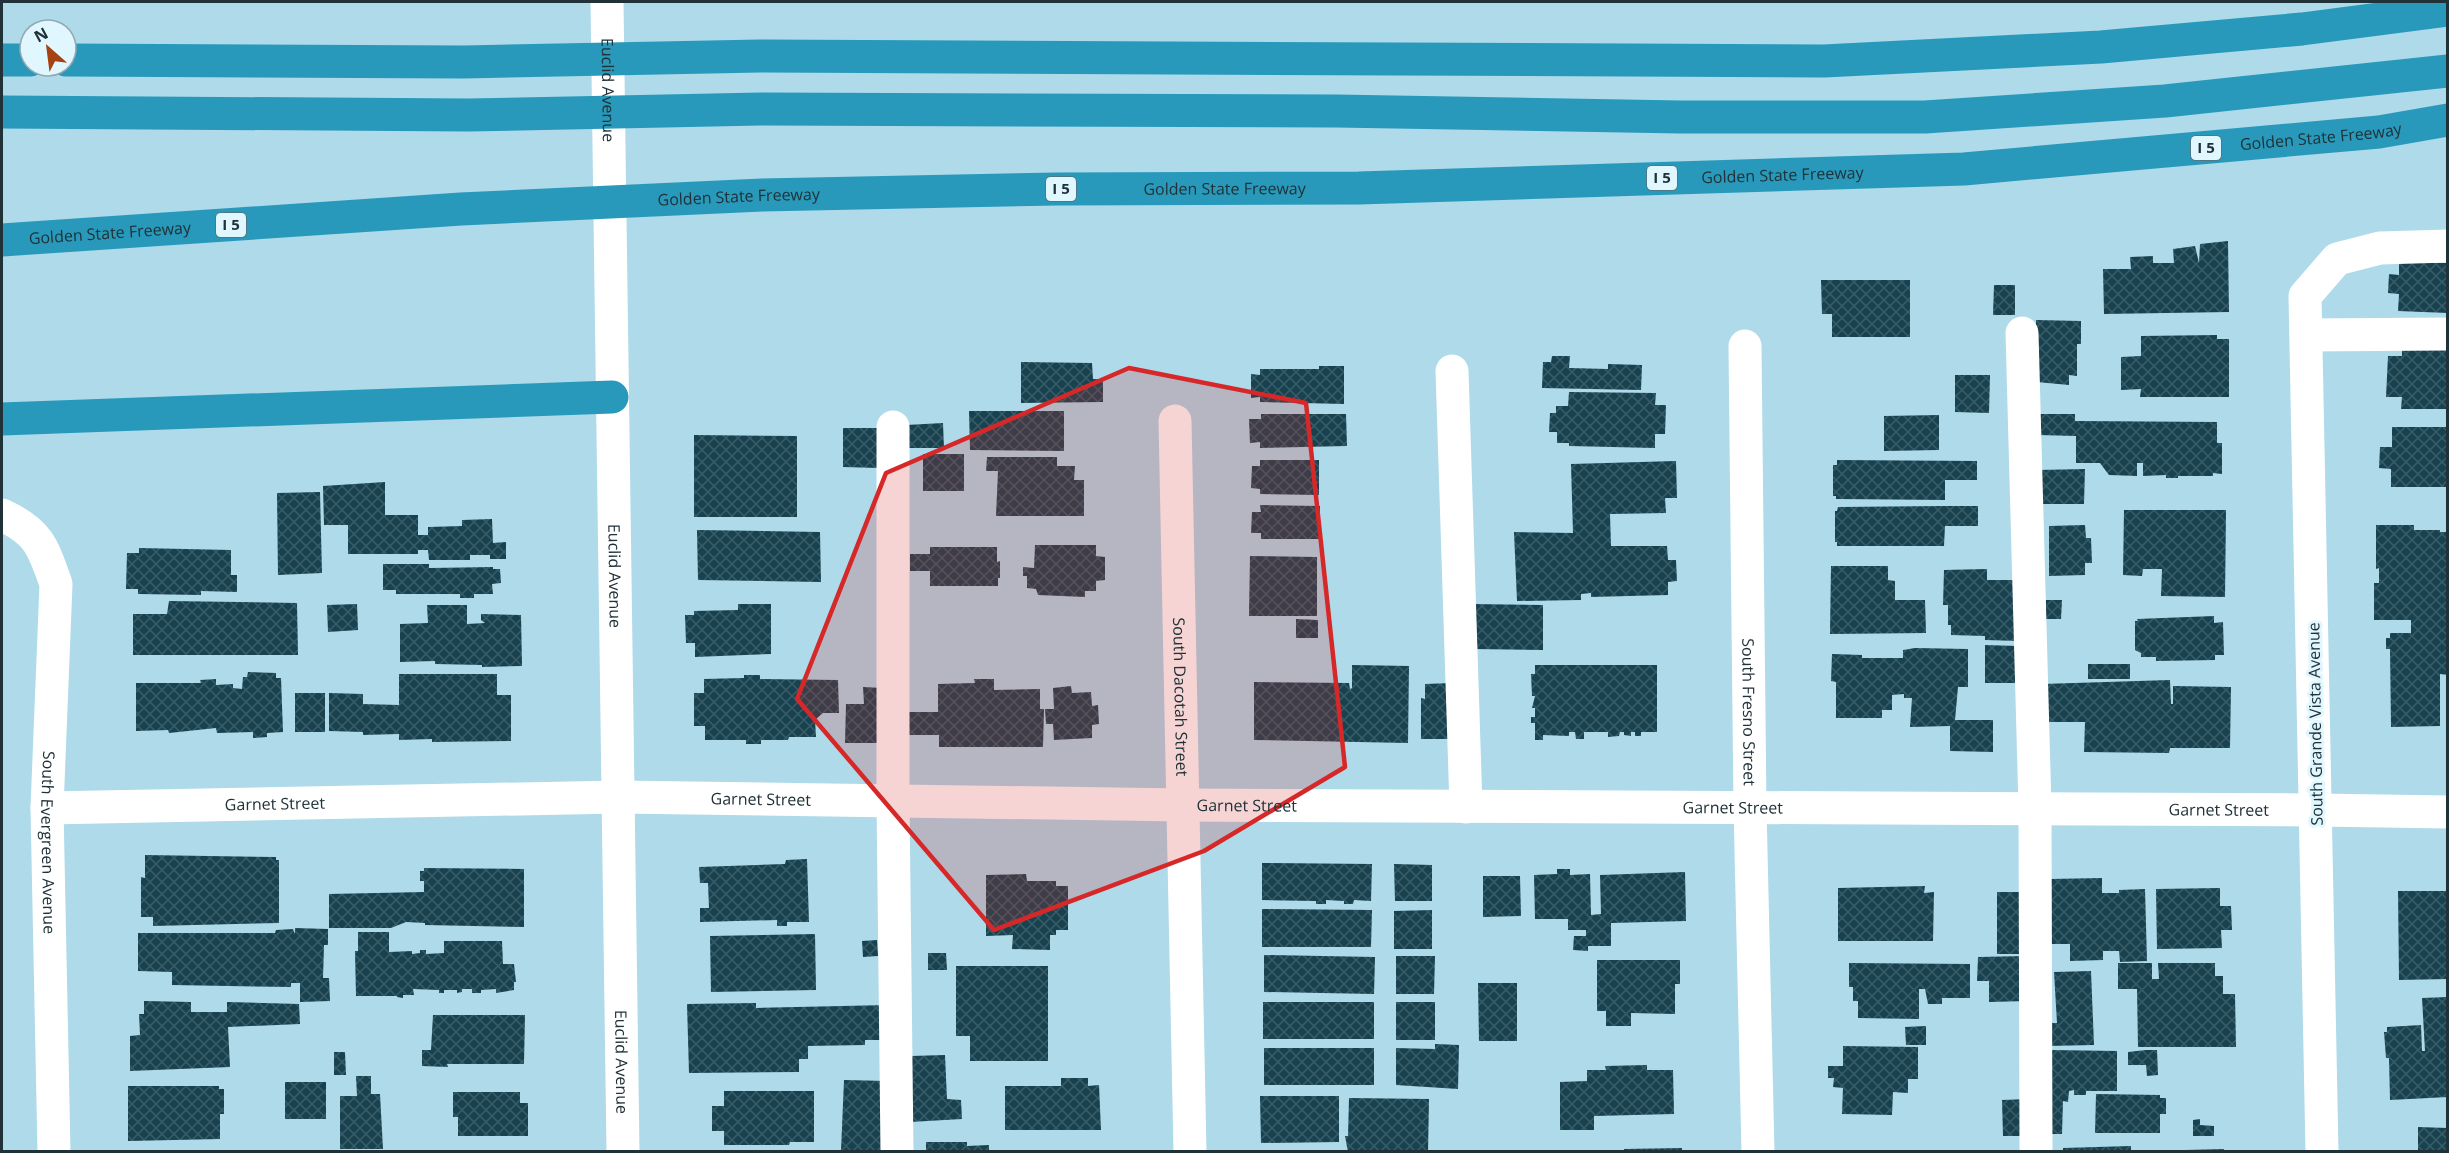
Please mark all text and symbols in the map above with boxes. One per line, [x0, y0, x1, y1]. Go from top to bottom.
north arrow [18, 18, 78, 78]
text: N [30, 22, 52, 48]
street label: Euclid Avenue [597, 38, 620, 142]
street label: Golden State Freeway [2239, 117, 2404, 155]
road number: I 5 [2191, 136, 2221, 160]
street label: Golden State Freeway [1701, 161, 1865, 188]
road number: I 5 [1647, 166, 1677, 190]
road number: I 5 [1046, 177, 1076, 201]
street label: Golden State Freeway [1143, 177, 1307, 200]
street label: Golden State Freeway [657, 183, 821, 211]
road number: I 5 [216, 213, 246, 237]
street label: Golden State Freeway [28, 216, 192, 249]
street label: Euclid Avenue [603, 524, 627, 628]
street label: South Dacotah Street [1168, 617, 1193, 777]
street label: South Grande Vista Avenue [2302, 622, 2328, 826]
street label: South Fresno Street [1737, 638, 1761, 786]
street label: South Evergreen Avenue [36, 750, 61, 934]
street label: Garnet Street [711, 787, 812, 811]
street label: Garnet Street [225, 792, 326, 816]
street label: Garnet Street [1197, 794, 1297, 817]
street label: Garnet Street [1683, 796, 1783, 819]
street label: Garnet Street [2169, 798, 2269, 821]
street label: Euclid Avenue [610, 1010, 633, 1114]

